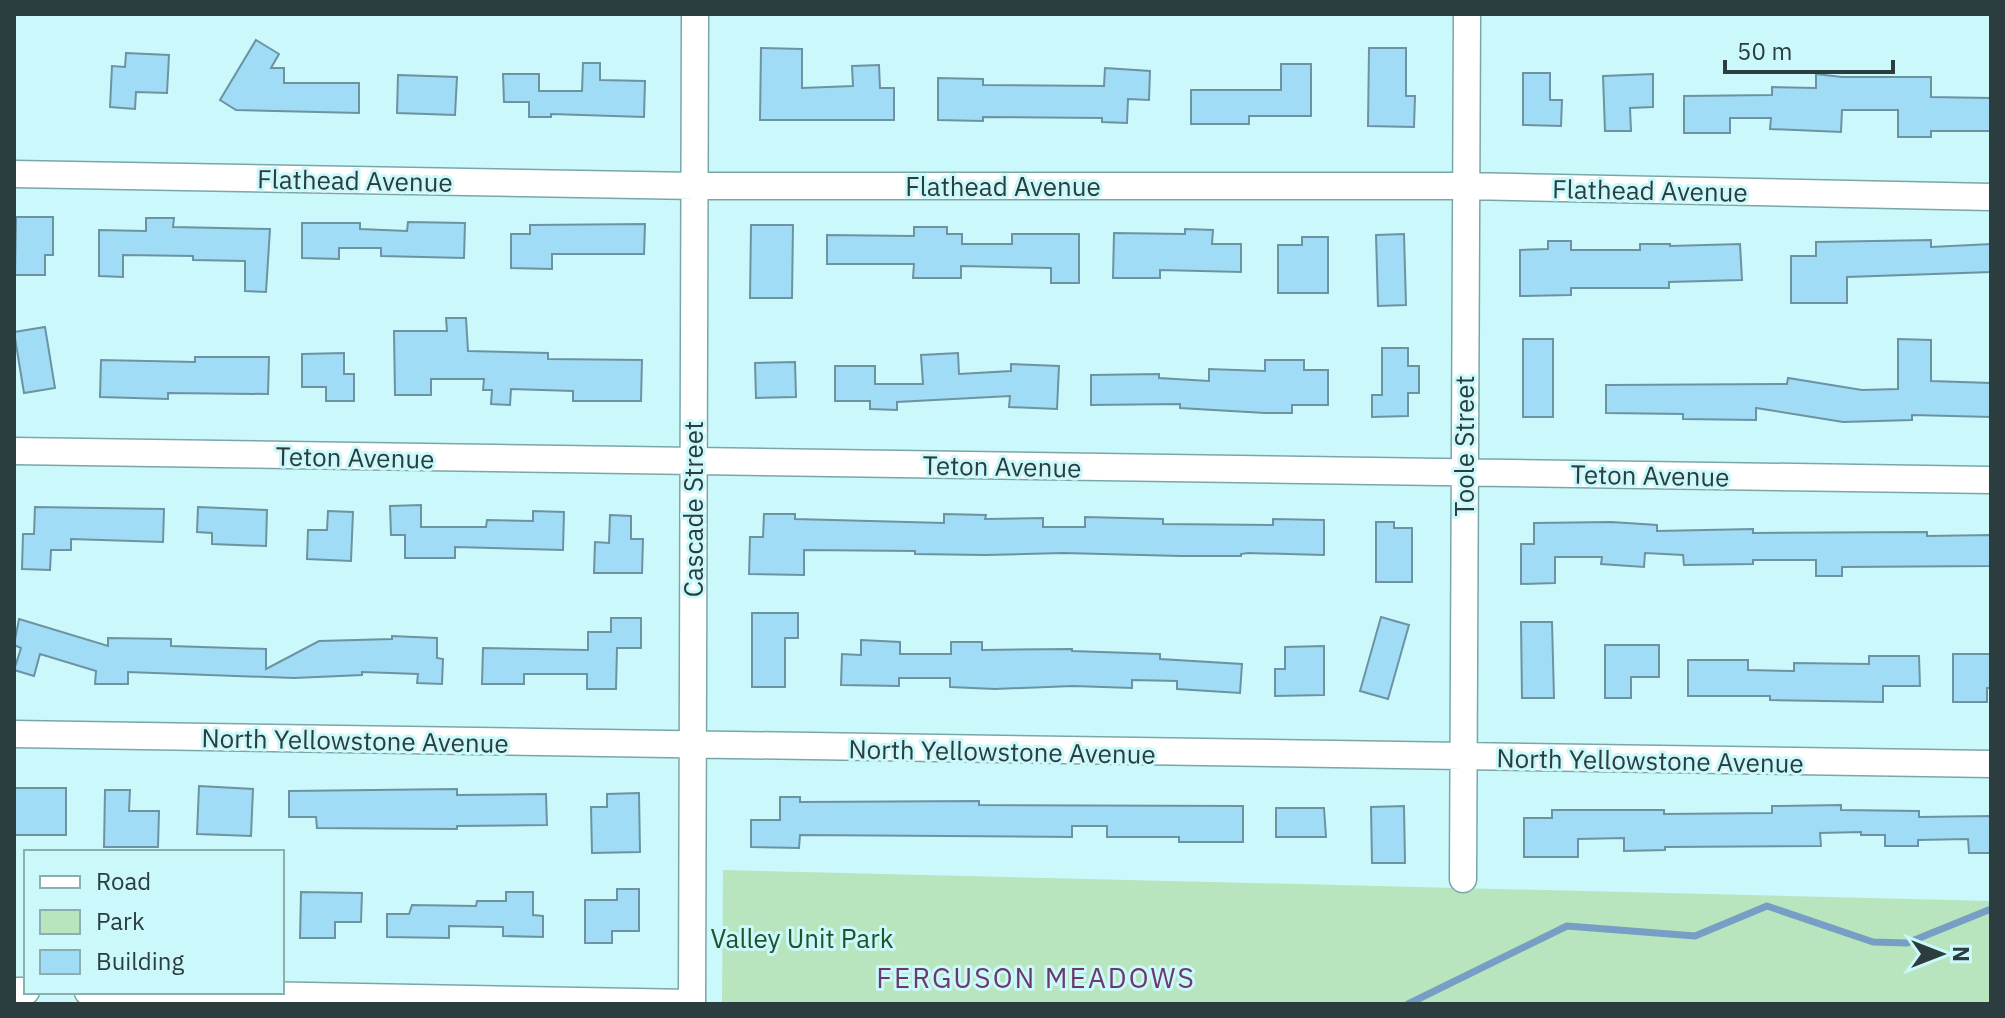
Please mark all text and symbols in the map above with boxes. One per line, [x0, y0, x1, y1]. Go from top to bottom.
scale bar [1725, 24, 1893, 74]
text: 50 m [1737, 35, 1792, 67]
street label: Flathead Avenue [257, 161, 453, 199]
street label: Flathead Avenue [905, 169, 1101, 203]
street label: Flathead Avenue [1552, 171, 1748, 209]
street label: Toole Street [1447, 375, 1481, 517]
street label: Cascade Street [676, 421, 710, 597]
street label: Teton Avenue [275, 439, 435, 475]
street label: Teton Avenue [922, 448, 1082, 484]
street label: Teton Avenue [1570, 457, 1730, 493]
street label: North Yellowstone Avenue [201, 720, 509, 760]
street label: North Yellowstone Avenue [848, 731, 1156, 771]
street label: North Yellowstone Avenue [1496, 740, 1804, 780]
legend [24, 850, 284, 994]
text: Road [96, 865, 151, 897]
text: Park [96, 905, 145, 937]
north arrow [1901, 914, 1981, 994]
park label: Valley Unit Park [711, 921, 894, 955]
text: Building [96, 945, 184, 977]
text: N [1947, 946, 1976, 962]
district label: FERGUSON MEADOWS [876, 959, 1196, 996]

